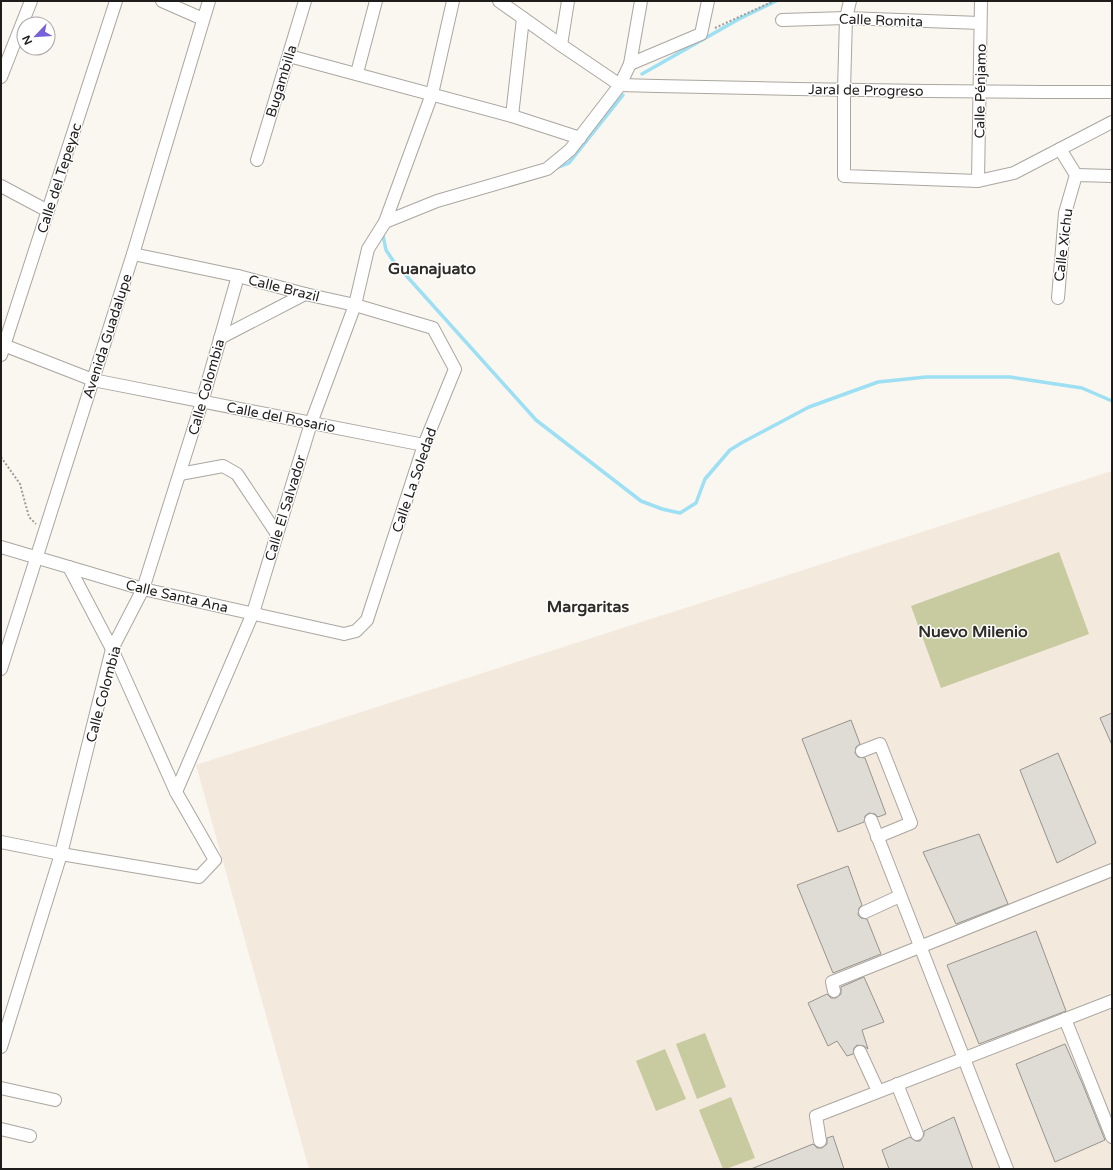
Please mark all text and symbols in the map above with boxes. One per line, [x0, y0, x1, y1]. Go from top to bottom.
street label: Calle Romita [839, 11, 923, 30]
north arrow [16, 16, 56, 56]
text: N [20, 33, 35, 47]
street label: Bugambilla [262, 43, 301, 119]
street label: Calle Pénjamo [971, 44, 990, 138]
street label: Jaral de Progreso [808, 81, 924, 100]
street label: Calle del Tepeyac [34, 121, 85, 235]
street label: Calle Xichu [1051, 208, 1076, 283]
district label: Guanajuato [388, 259, 476, 279]
street label: Calle Brazil [246, 271, 321, 306]
street label: Avenida Guadalupe [79, 272, 136, 401]
street label: Calle Colombia [185, 337, 228, 437]
street label: Calle del Rosario [225, 399, 337, 436]
street label: Calle La Soledad [389, 425, 440, 535]
street label: Calle El Salvador [261, 452, 310, 563]
street label: Calle Santa Ana [124, 576, 230, 617]
district label: Margaritas [547, 597, 629, 617]
district label: Nuevo Milenio [918, 622, 1028, 642]
street label: Calle Colombia [82, 644, 125, 744]

